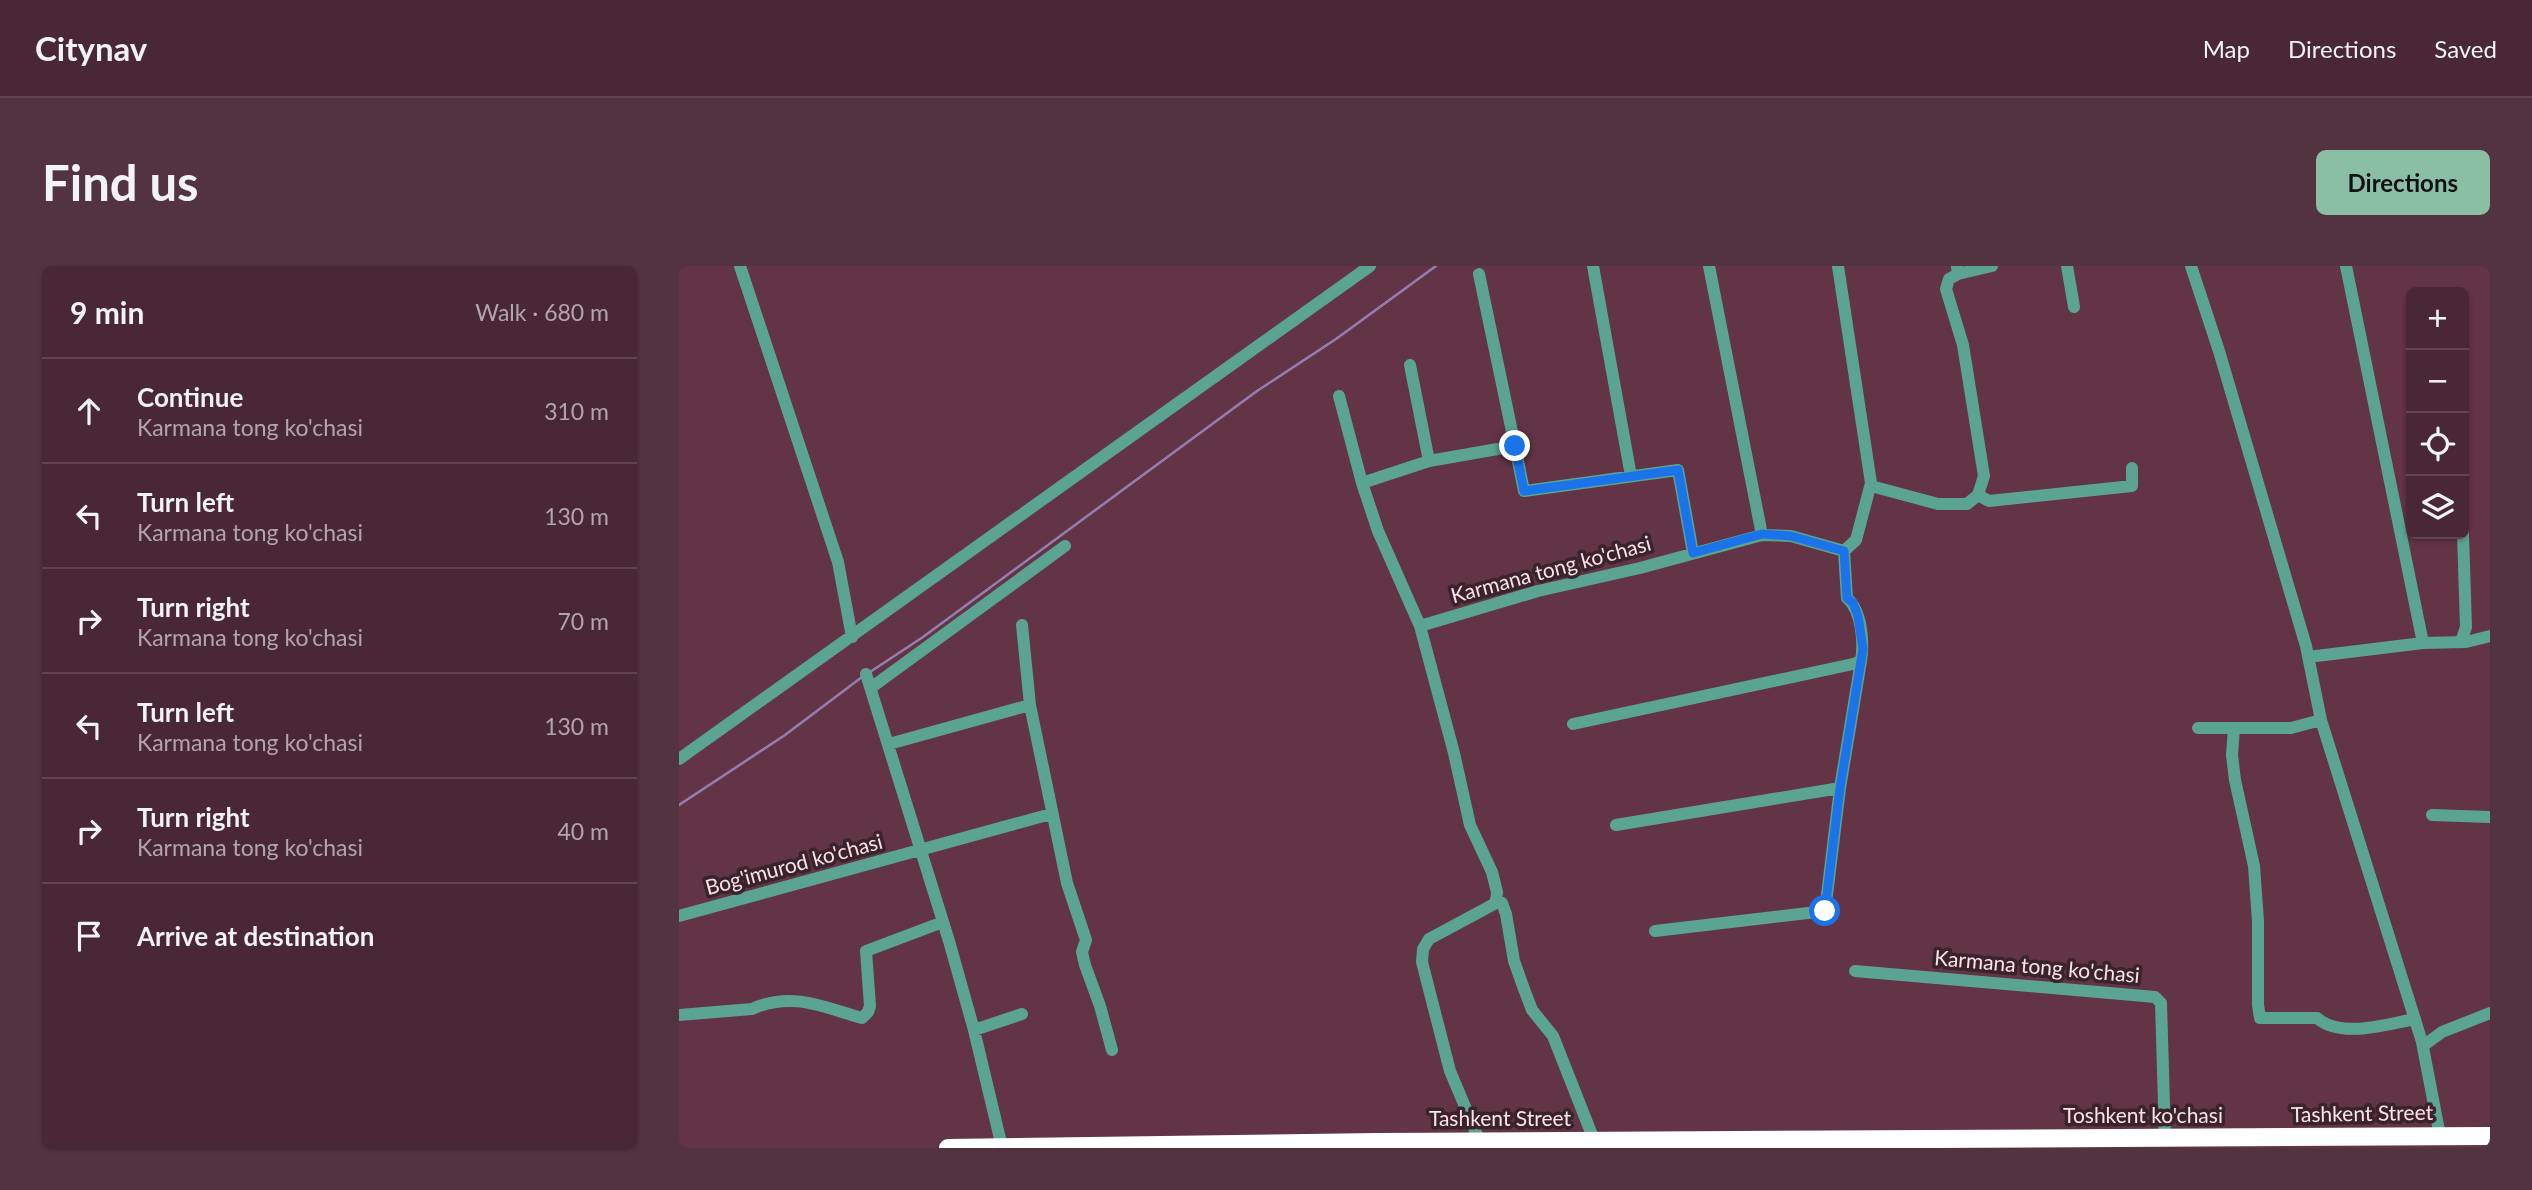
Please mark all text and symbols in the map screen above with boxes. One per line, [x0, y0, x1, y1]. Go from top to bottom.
text: Citynav [35, 28, 147, 68]
text: Map [2203, 34, 2250, 63]
text: Directions [2288, 34, 2396, 63]
text: Saved [2434, 34, 2497, 63]
button: Directions [2316, 150, 2490, 215]
text: Find us [42, 153, 199, 211]
map controls [2406, 287, 2469, 539]
button: + [2406, 287, 2469, 350]
text: 9 min [70, 294, 144, 330]
text: Walk · 680 m [475, 298, 609, 326]
button: − [2406, 350, 2469, 413]
text: Continue [137, 381, 243, 413]
icon: ahead [70, 392, 108, 430]
text: 310 m [544, 397, 609, 425]
text: Karmana tong ko'chasi [137, 413, 363, 441]
button: locate [2406, 413, 2469, 476]
route end [1499, 430, 1530, 461]
button: layers [2406, 476, 2469, 539]
text: Turn left [137, 486, 234, 518]
icon: left [70, 497, 108, 535]
text: 130 m [544, 502, 609, 530]
text: Karmana tong ko'chasi [137, 518, 363, 546]
street label: Karmana tong ko'chasi [1448, 530, 1653, 607]
text: Turn right [137, 591, 250, 623]
icon: right [70, 602, 108, 640]
text: 70 m [558, 607, 609, 635]
text: Karmana tong ko'chasi [137, 623, 363, 651]
text: Turn left [137, 696, 234, 728]
icon: left [70, 707, 108, 745]
text: 130 m [544, 712, 609, 740]
text: Karmana tong ko'chasi [137, 728, 363, 756]
text: Turn right [137, 801, 250, 833]
icon: right [70, 812, 108, 850]
text: 40 m [558, 817, 609, 845]
street label: Bog'imurod ko'chasi [702, 828, 885, 899]
text: Karmana tong ko'chasi [137, 833, 363, 861]
route start [1809, 895, 1840, 926]
icon: arrive [70, 917, 108, 955]
text: Arrive at destination [137, 920, 374, 952]
street label: Karmana tong ko'chasi [1933, 944, 2141, 987]
street label: Tashkent Street [2291, 1099, 2434, 1126]
street label: Toshkent ko'chasi [2063, 1102, 2223, 1127]
street label: Tashkent Street [1429, 1105, 1572, 1130]

